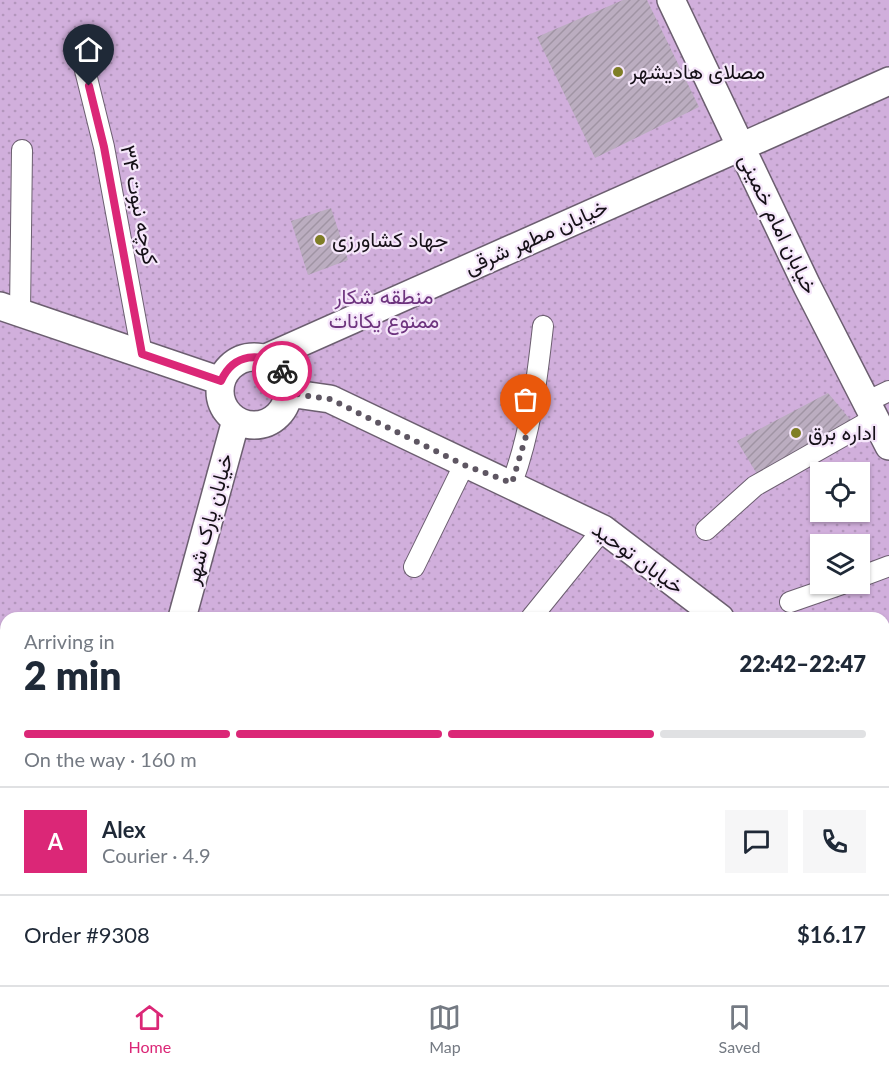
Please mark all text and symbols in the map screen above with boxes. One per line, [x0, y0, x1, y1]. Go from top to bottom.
pin [63, 24, 114, 86]
icon: home [72, 33, 105, 66]
place label: مصلای هادیشهر [629, 58, 765, 85]
marker: مصلای هادیشهر [611, 65, 625, 79]
street label: کوچه نبوت ۳۴ [114, 143, 164, 267]
street label: خیابان امام خمینی [732, 149, 824, 299]
street label: خیابان مطهر شرقی [460, 193, 612, 280]
place label: جهاد کشاورزی [332, 226, 448, 253]
marker: جهاد کشاورزی [313, 233, 327, 247]
park label: منطقه شکار ممنوع یکانات [329, 283, 439, 335]
courier [252, 341, 312, 401]
icon: bike [266, 355, 299, 388]
pin [500, 374, 551, 436]
icon: bag [509, 383, 542, 416]
place label: اداره برق [808, 419, 877, 446]
marker: اداره برق [789, 426, 803, 440]
street label: خیابان پارک شهر [178, 450, 240, 589]
map controls [810, 462, 870, 594]
button: locate [810, 462, 870, 522]
street label: خیابان توحید [587, 515, 690, 600]
button: layers [810, 534, 870, 594]
text: Arriving in [24, 629, 115, 653]
text: 22:42–22:47 [740, 650, 866, 677]
text: 2 min [24, 652, 121, 698]
text: On the way · 160 m [24, 747, 197, 771]
button: chat [725, 810, 788, 873]
button: phone [803, 810, 866, 873]
text: Alex [102, 816, 146, 843]
text: A [48, 828, 63, 855]
text: Courier · 4.9 [102, 843, 211, 867]
text: Order #9308 [24, 921, 150, 948]
text: $16.17 [797, 921, 866, 948]
tab: Home [129, 1001, 171, 1056]
tab: Map [428, 1001, 461, 1056]
tab: Saved [719, 1001, 760, 1056]

